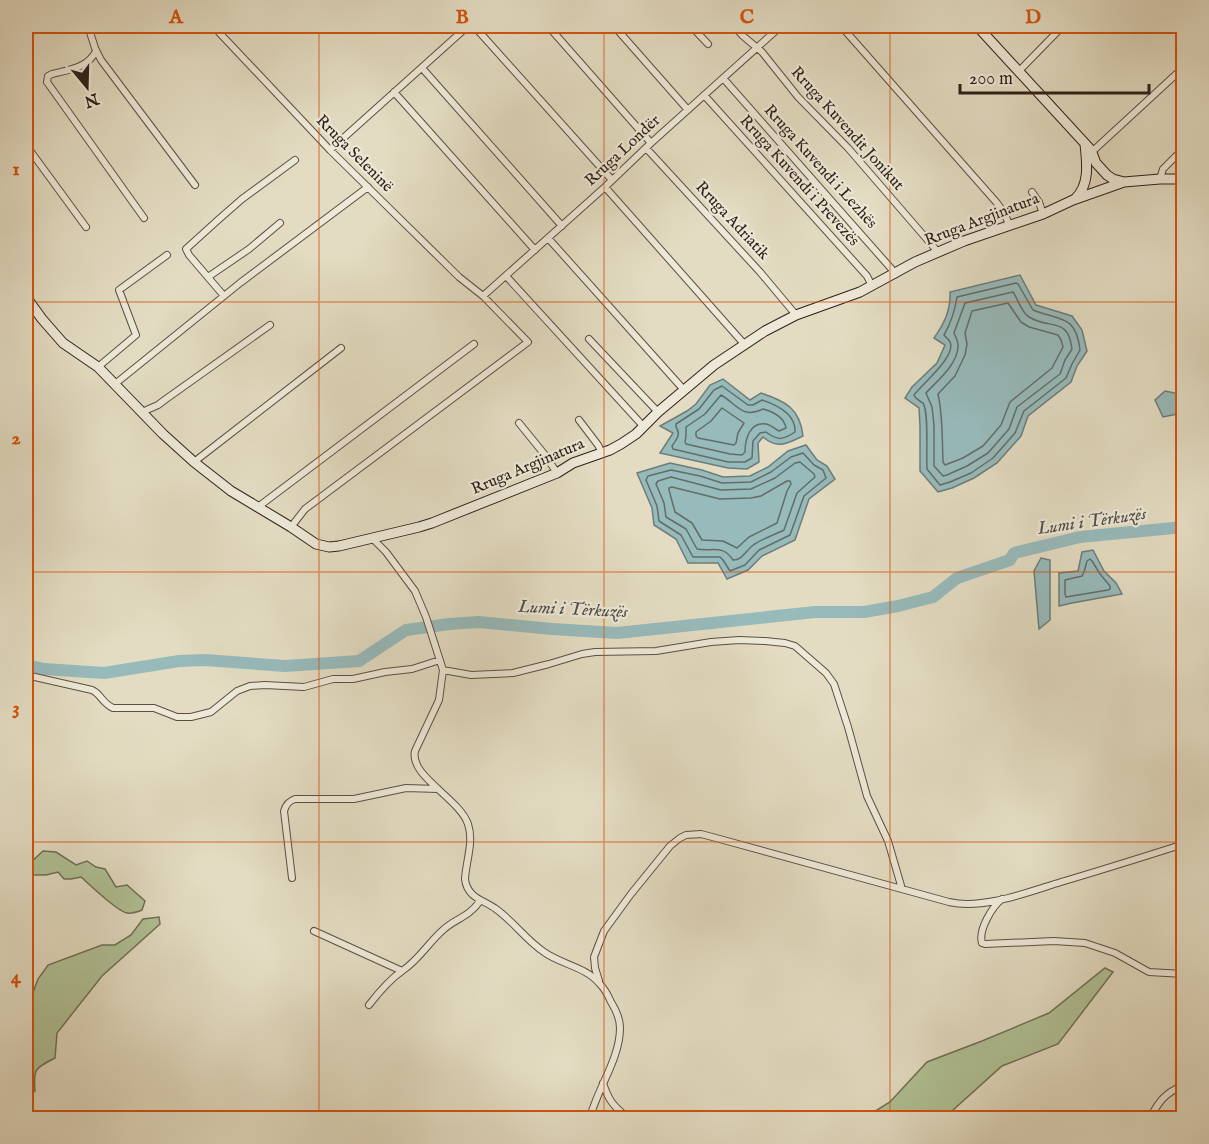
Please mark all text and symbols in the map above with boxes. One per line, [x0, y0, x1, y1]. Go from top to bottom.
text: A [168, 5, 184, 30]
text: B [455, 5, 469, 30]
text: C [740, 5, 754, 30]
text: D [1025, 5, 1041, 30]
north arrow [57, 57, 117, 117]
scale bar [960, 57, 1149, 95]
street label: Rruga Kuvendit Jonikut [786, 63, 908, 195]
text: 200 m [969, 68, 1013, 91]
text: N [81, 87, 102, 111]
street label: Rruga Kuvendi i Lezhës [759, 101, 881, 233]
street label: Rruga Seleninë [311, 111, 397, 197]
street label: Rruga Londër [581, 111, 665, 191]
street label: Rruga Kuvendi i Prevezës [735, 111, 863, 251]
text: 1 [12, 157, 20, 182]
street label: Rruga Adriatik [691, 178, 774, 265]
street label: Rruga Argjinatura [922, 189, 1042, 251]
text: 2 [11, 426, 21, 451]
street label: Rruga Argjinatura [468, 434, 588, 500]
water label: Lumi i Tërkuzës [1035, 503, 1149, 541]
water label: Lumi i Tërkuzës [517, 596, 629, 624]
text: 3 [12, 696, 20, 721]
text: 4 [11, 965, 22, 990]

